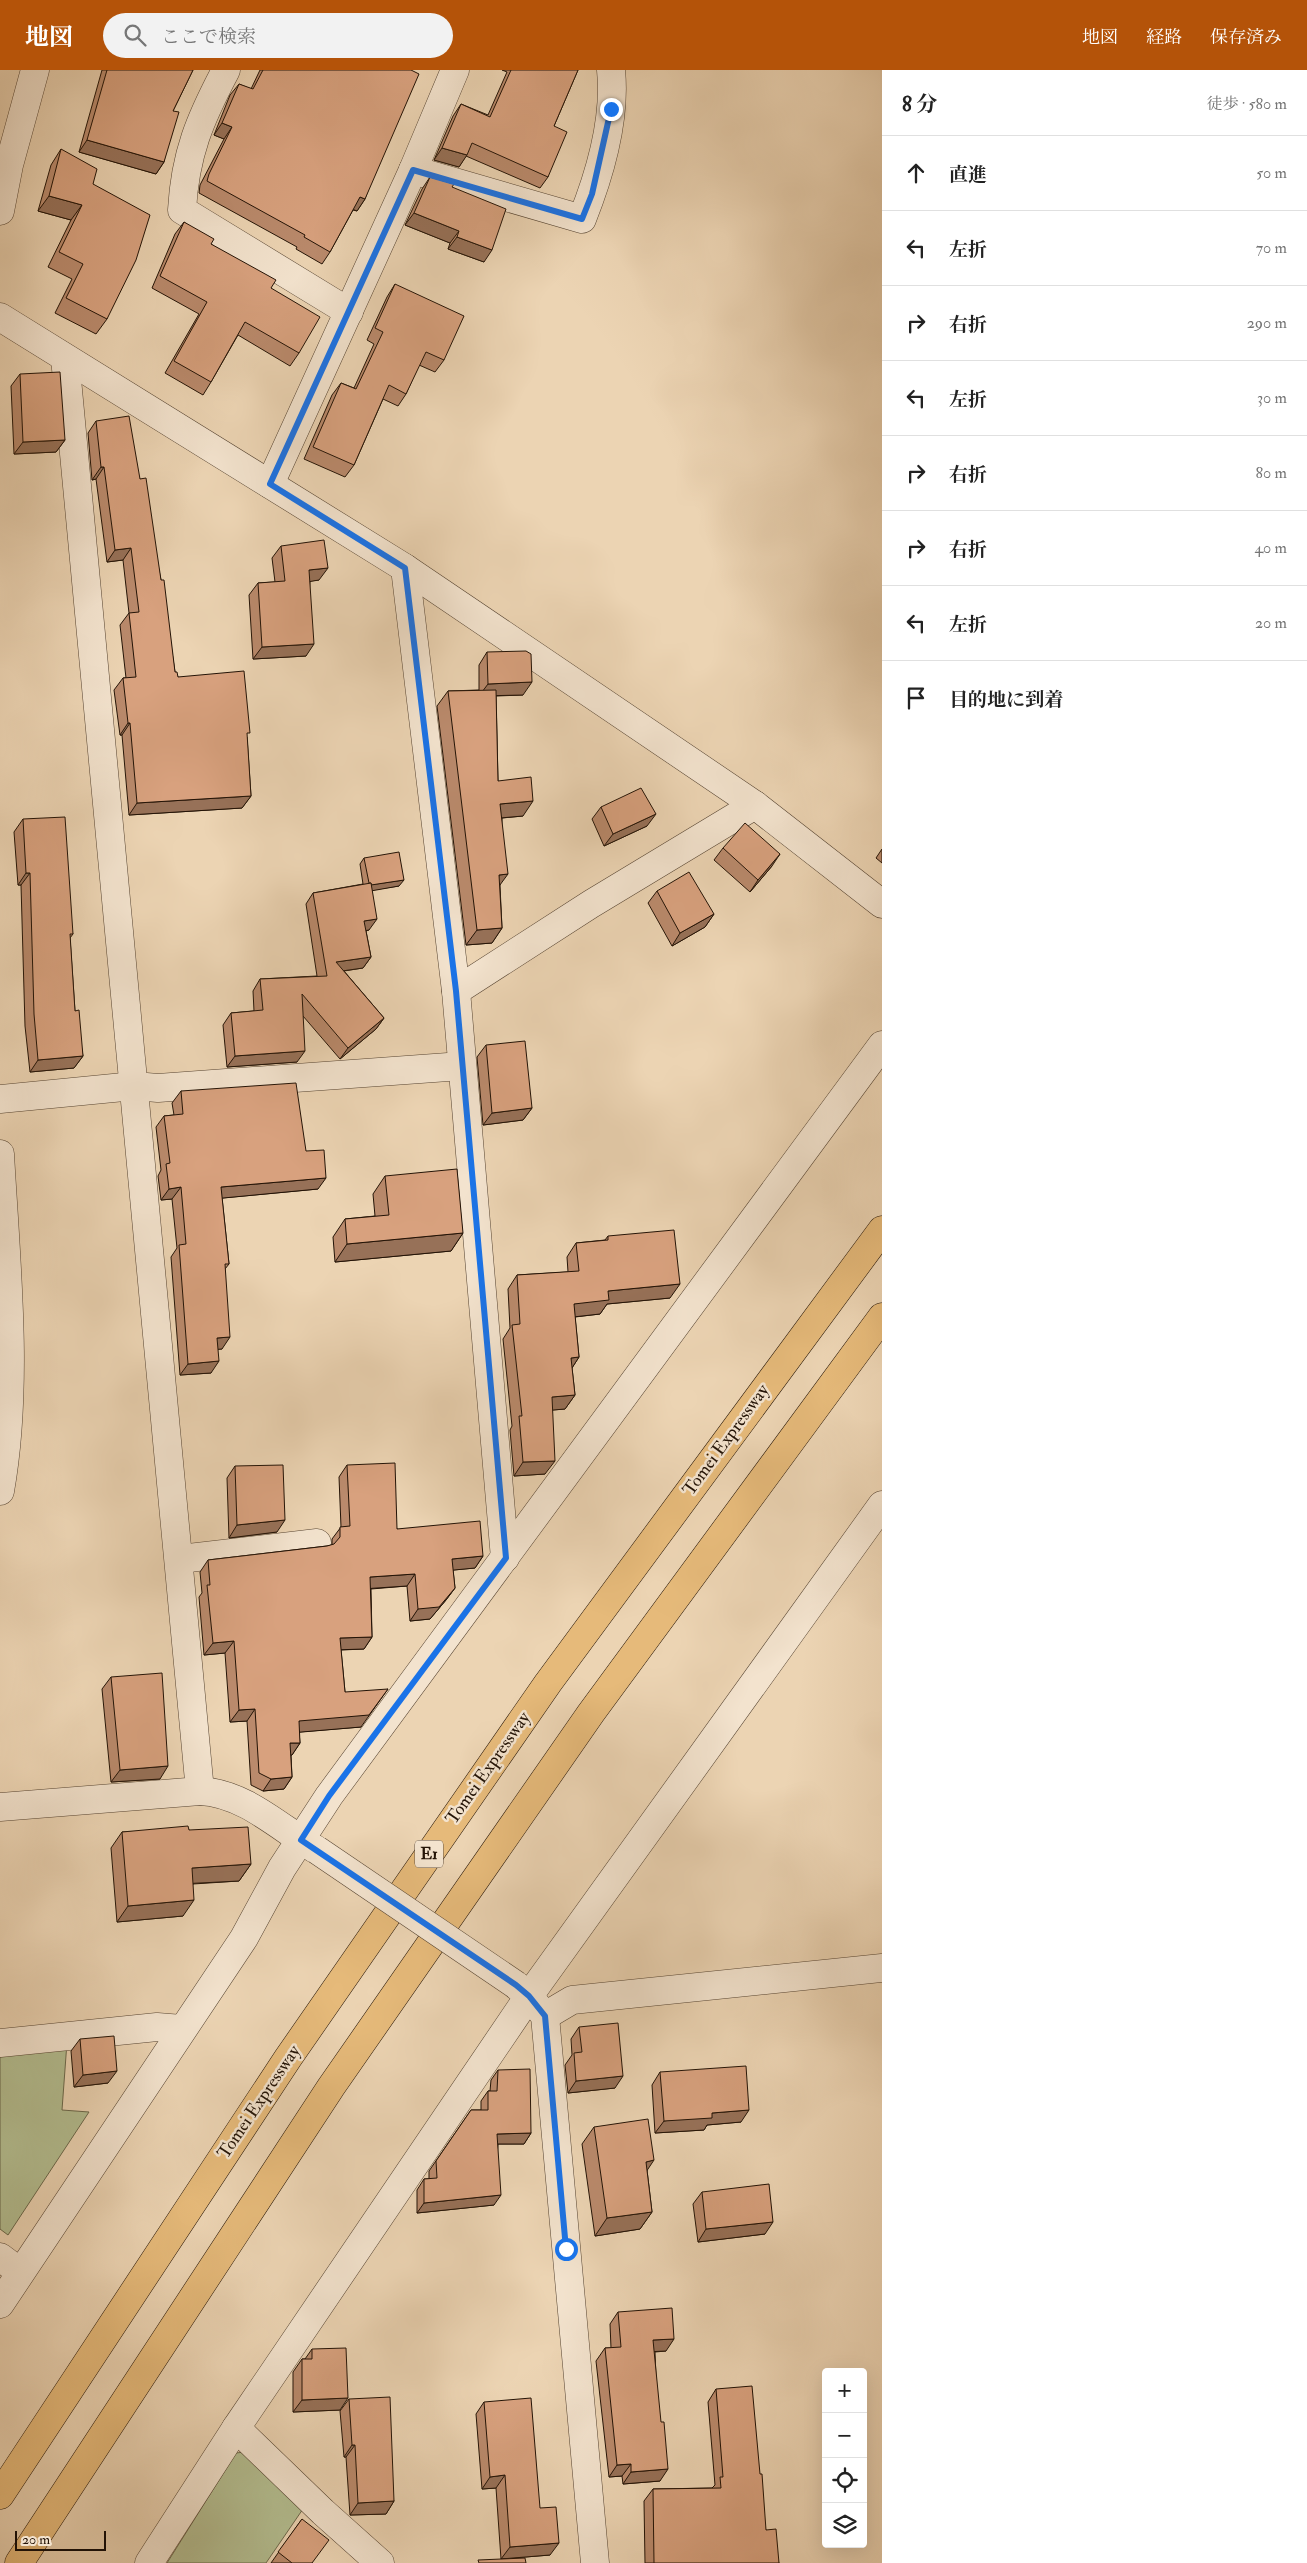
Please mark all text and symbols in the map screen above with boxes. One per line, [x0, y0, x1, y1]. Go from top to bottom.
search box [103, 13, 453, 58]
icon: search [121, 21, 149, 49]
text: 地図 [25, 22, 73, 53]
text: ここで検索 [161, 25, 256, 49]
text: 地図 [1082, 26, 1118, 49]
text: 経路 [1146, 26, 1182, 49]
text: 保存済み [1210, 26, 1282, 49]
text: 8 分 [902, 91, 937, 118]
text: 徒歩 · 580 m [1207, 94, 1287, 114]
route end [600, 98, 623, 121]
icon: ahead [902, 159, 930, 187]
text: 直進 [949, 163, 987, 187]
text: 50 m [1256, 163, 1287, 183]
icon: left [902, 234, 930, 262]
text: 左折 [949, 238, 987, 262]
text: 70 m [1256, 238, 1287, 258]
icon: right [902, 309, 930, 337]
text: 右折 [949, 313, 987, 337]
text: 290 m [1247, 313, 1287, 333]
icon: left [902, 384, 930, 412]
text: 左折 [949, 388, 987, 412]
text: 30 m [1257, 388, 1287, 408]
icon: right [902, 459, 930, 487]
text: 右折 [949, 463, 987, 487]
text: 80 m [1256, 463, 1287, 483]
icon: right [902, 534, 930, 562]
text: 右折 [949, 538, 987, 562]
text: 40 m [1254, 538, 1287, 558]
icon: left [902, 609, 930, 637]
text: 左折 [949, 613, 987, 637]
text: 20 m [1255, 613, 1287, 633]
icon: arrive [902, 684, 930, 712]
text: 目的地に到着 [949, 688, 1063, 712]
street label: Tomei Expressway [678, 1379, 775, 1500]
street label: Tomei Expressway [441, 1706, 536, 1829]
road number: E1 [415, 1840, 443, 1868]
street label: Tomei Expressway [212, 2040, 306, 2163]
route start [555, 2238, 578, 2261]
map controls [822, 2368, 867, 2548]
button: + [822, 2368, 867, 2413]
button: − [822, 2413, 867, 2458]
button: locate [822, 2458, 867, 2503]
button: layers [822, 2503, 867, 2548]
scale bar [15, 2528, 106, 2551]
text: 20 m [22, 2531, 50, 2548]

